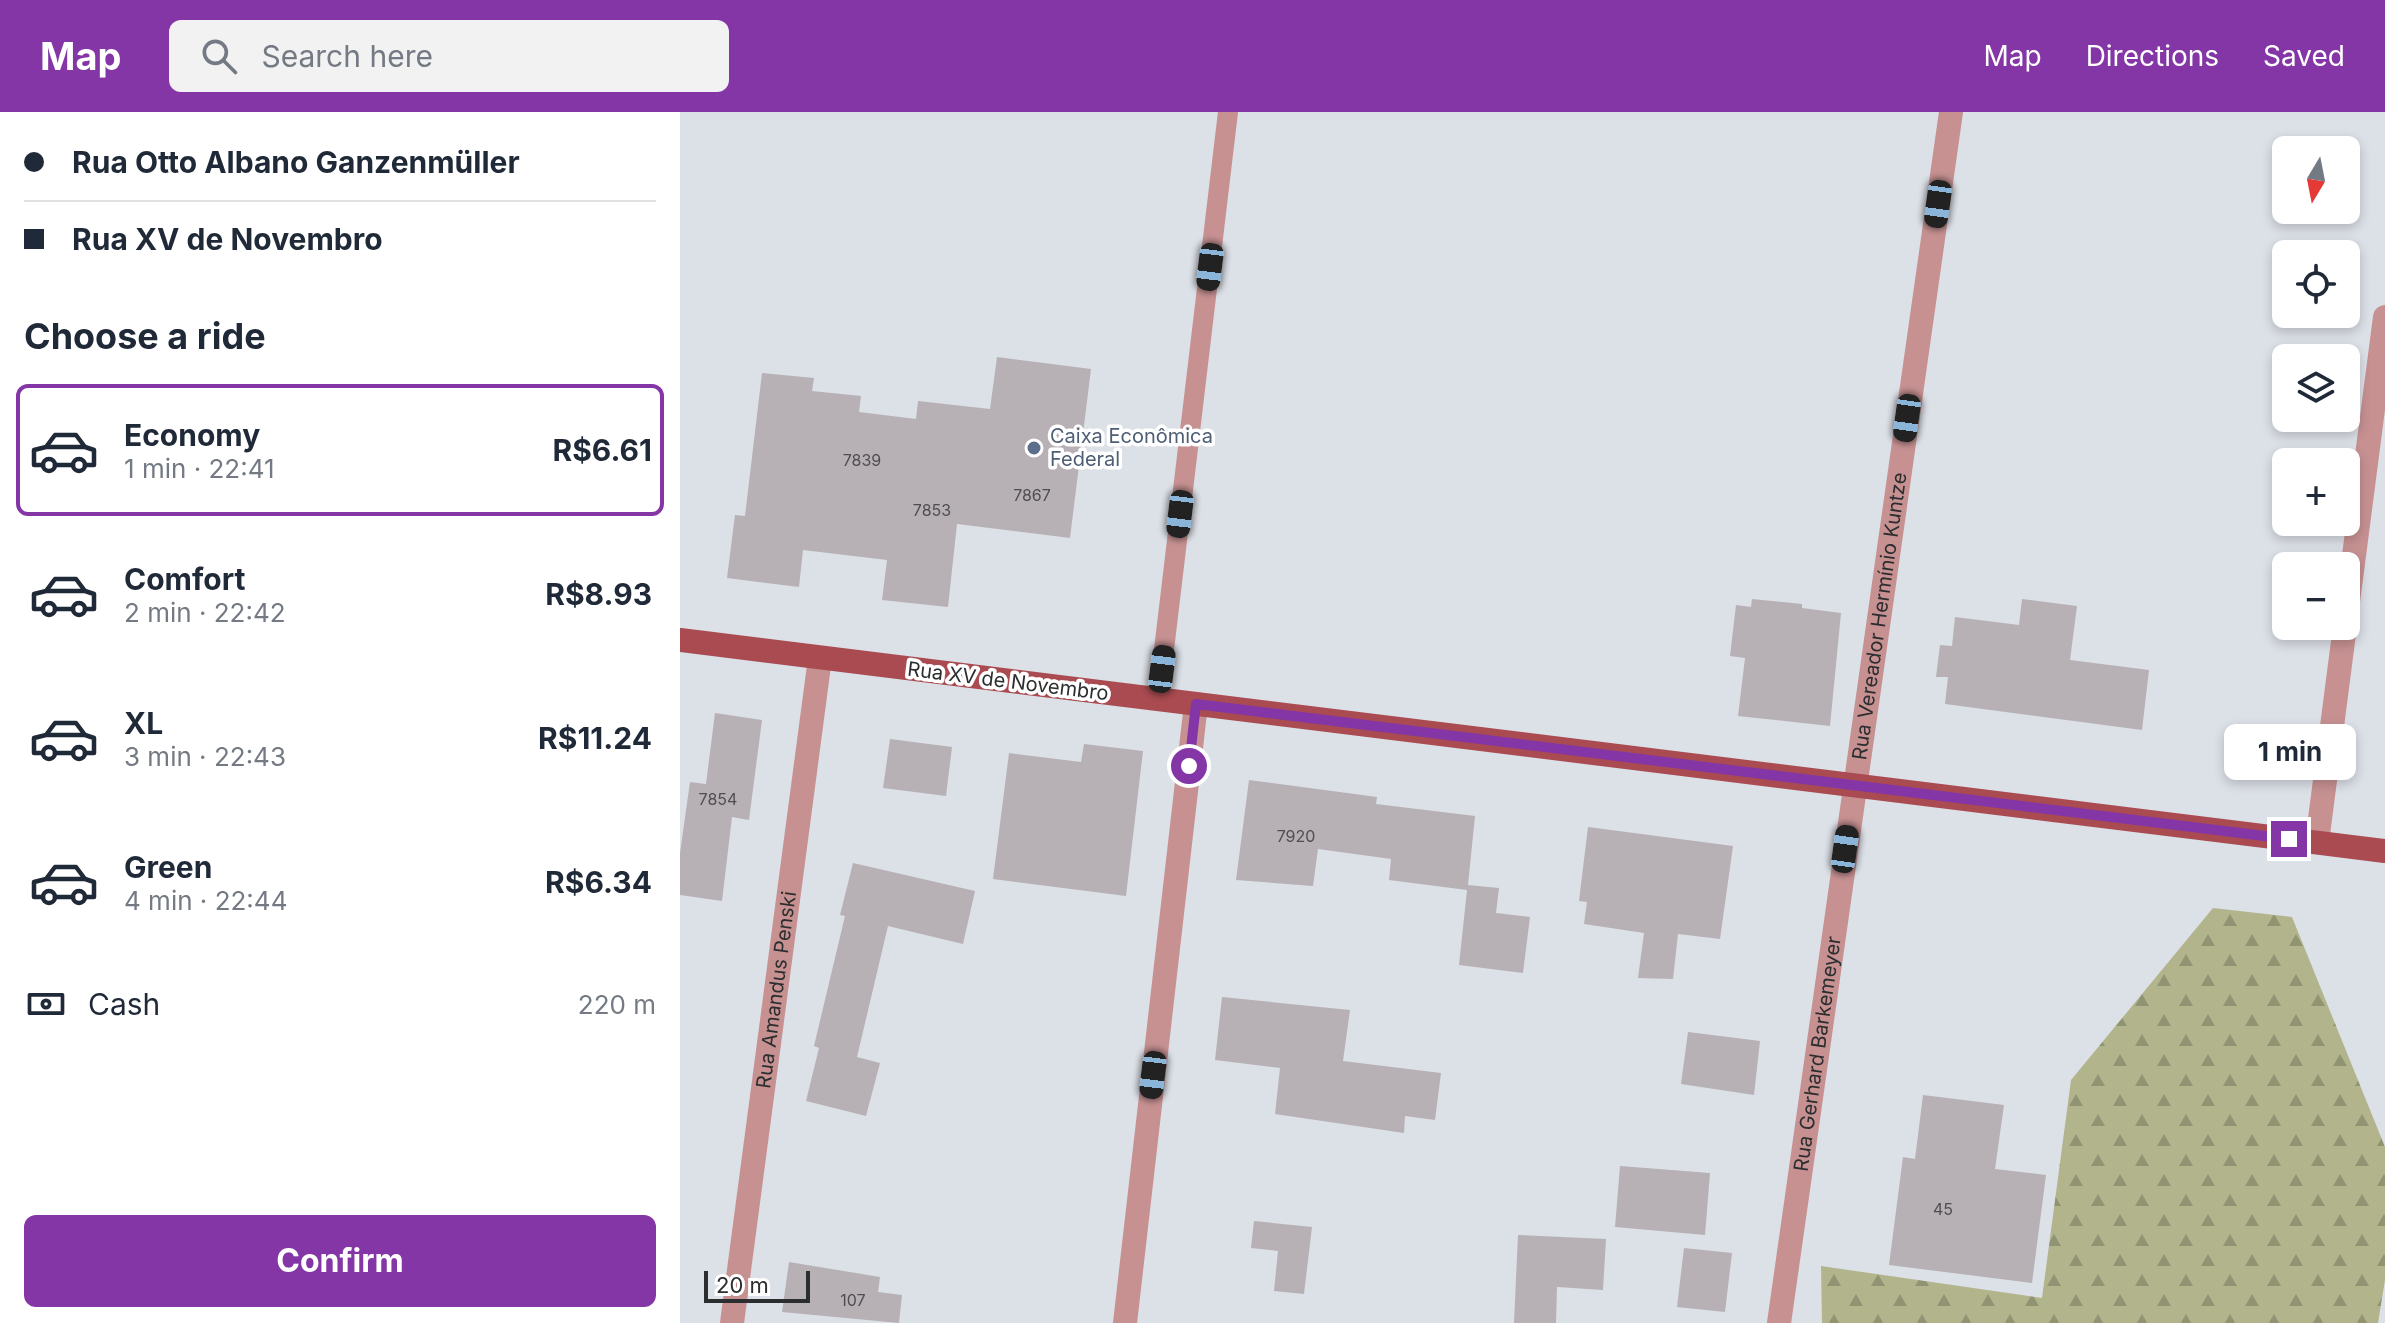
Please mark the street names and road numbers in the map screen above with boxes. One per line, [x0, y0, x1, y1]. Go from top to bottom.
street label: Rua Vereador Hermínio Kuntze [1847, 471, 1912, 761]
street label: Rua XV de Novembro [906, 657, 1110, 705]
street label: Rua Amandus Penski [751, 890, 801, 1090]
street label: Rua Gerhard Barkemeyer [1789, 934, 1846, 1173]

